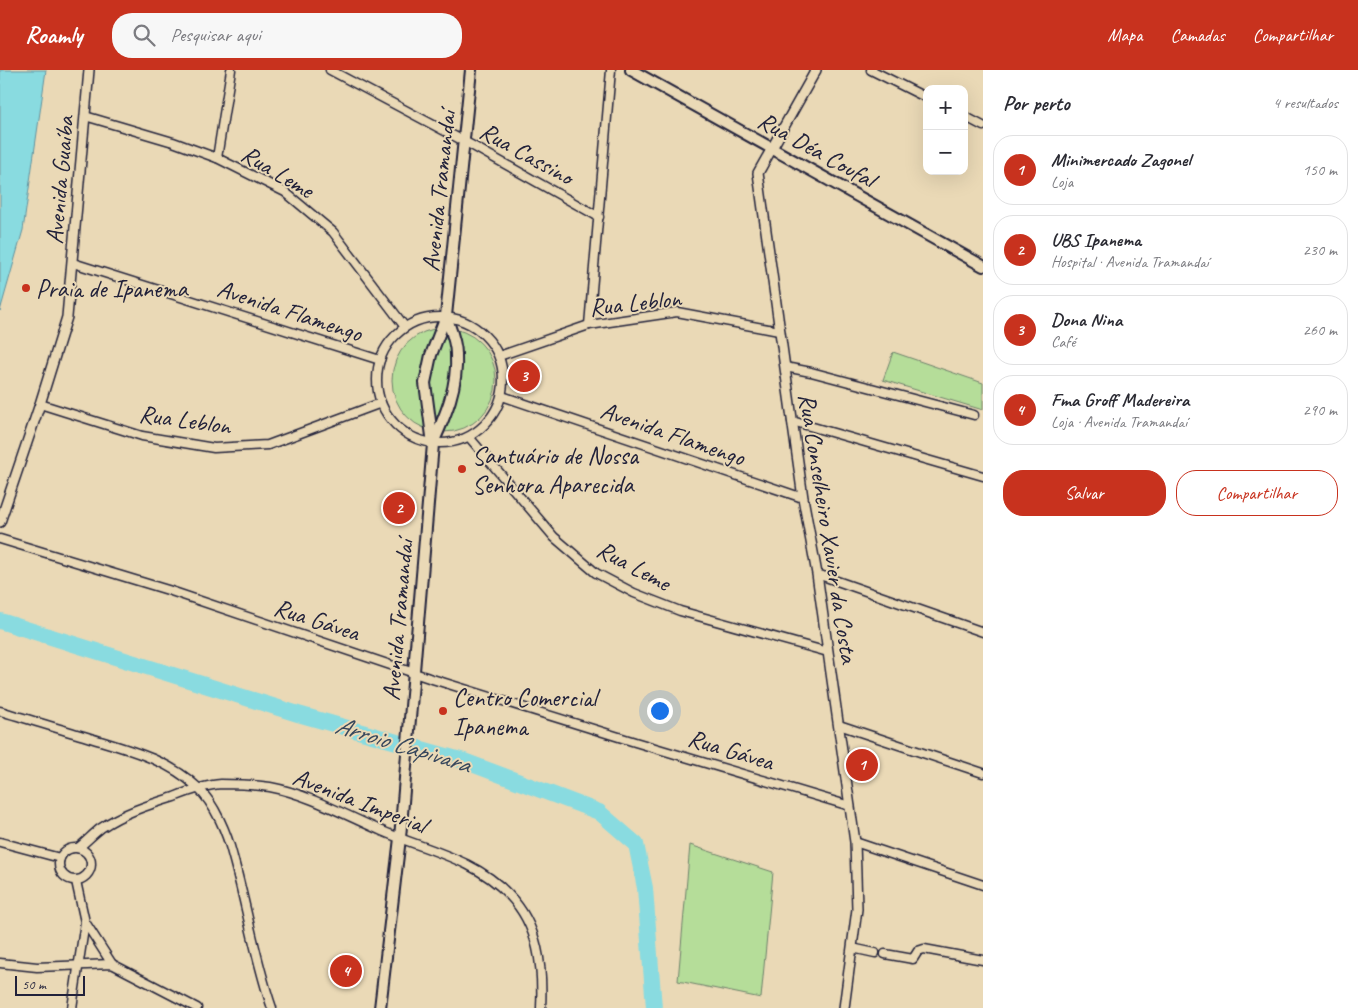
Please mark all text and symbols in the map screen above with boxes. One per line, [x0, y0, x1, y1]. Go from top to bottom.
search box [112, 13, 462, 58]
text: Roamly [25, 20, 82, 50]
icon: search [130, 21, 158, 49]
text: Pesquisar aqui [170, 23, 261, 47]
text: Mapa [1108, 24, 1142, 46]
text: Camadas [1170, 24, 1225, 46]
text: Compartilhar [1253, 24, 1333, 46]
map controls [923, 85, 968, 175]
button: + [923, 85, 968, 130]
text: Por perto [1003, 90, 1070, 116]
text: 4 resultados [1273, 93, 1338, 113]
street label: Avenida Tramandaí [415, 104, 464, 273]
street label: Rua Déa Coufal [752, 104, 885, 198]
street label: Avenida Guaíba [38, 113, 82, 246]
street label: Rua Cassino [474, 115, 582, 194]
button: − [923, 130, 968, 175]
street label: Rua Leme [235, 138, 321, 207]
text: Minimercado Zagonel [1051, 148, 1191, 172]
text: 1 [1016, 160, 1024, 180]
text: 150 m [1303, 160, 1337, 180]
text: Loja [1051, 172, 1073, 192]
text: UBS Ipanema [1051, 228, 1141, 252]
text: 2 [1016, 240, 1024, 260]
text: 230 m [1303, 240, 1337, 260]
text: Hospital · Avenida Tramandaí [1051, 252, 1209, 272]
place label: Praia de Ipanema [36, 273, 190, 305]
street label: Avenida Flamengo [213, 273, 367, 350]
marker: Praia de Ipanema [20, 282, 32, 294]
street label: Rua Leblon [588, 282, 684, 324]
text: Dona Nina [1051, 308, 1122, 332]
text: 3 [1016, 320, 1024, 340]
text: 260 m [1303, 320, 1337, 340]
text: Café [1051, 332, 1075, 352]
pin: 3 [508, 357, 540, 395]
text: Fma Groff Madereira [1051, 388, 1189, 412]
street label: Rua Conselheiro Xavier da Costa [791, 391, 865, 667]
street label: Avenida Flamengo [596, 394, 750, 474]
street label: Rua Leblon [137, 398, 234, 442]
text: 4 [1016, 400, 1024, 420]
text: 290 m [1303, 400, 1337, 420]
text: Loja · Avenida Tramandaí [1051, 412, 1187, 432]
place label: Santuário de Nossa Senhora Aparecida [472, 440, 640, 501]
marker: Santuário de Nossa Senhora Aparecida [456, 463, 468, 475]
button: Salvar [1003, 470, 1166, 516]
button: Compartilhar [1176, 470, 1338, 516]
pin: 2 [383, 489, 415, 527]
street label: Avenida Tramandaí [375, 533, 421, 702]
street label: Rua Leme [591, 533, 678, 599]
street label: Rua Gávea [270, 591, 365, 649]
place label: Centro Comercial Ipanema [453, 682, 601, 743]
your location [647, 698, 673, 724]
marker: Centro Comercial Ipanema [437, 705, 449, 717]
water label: Arroio Capivara [331, 708, 477, 781]
street label: Rua Gávea [684, 722, 779, 779]
pin: 1 [846, 746, 878, 784]
street label: Avenida Imperial [288, 761, 435, 843]
pin: 4 [330, 952, 362, 990]
scale bar [15, 973, 85, 996]
text: 50 m [22, 976, 46, 993]

